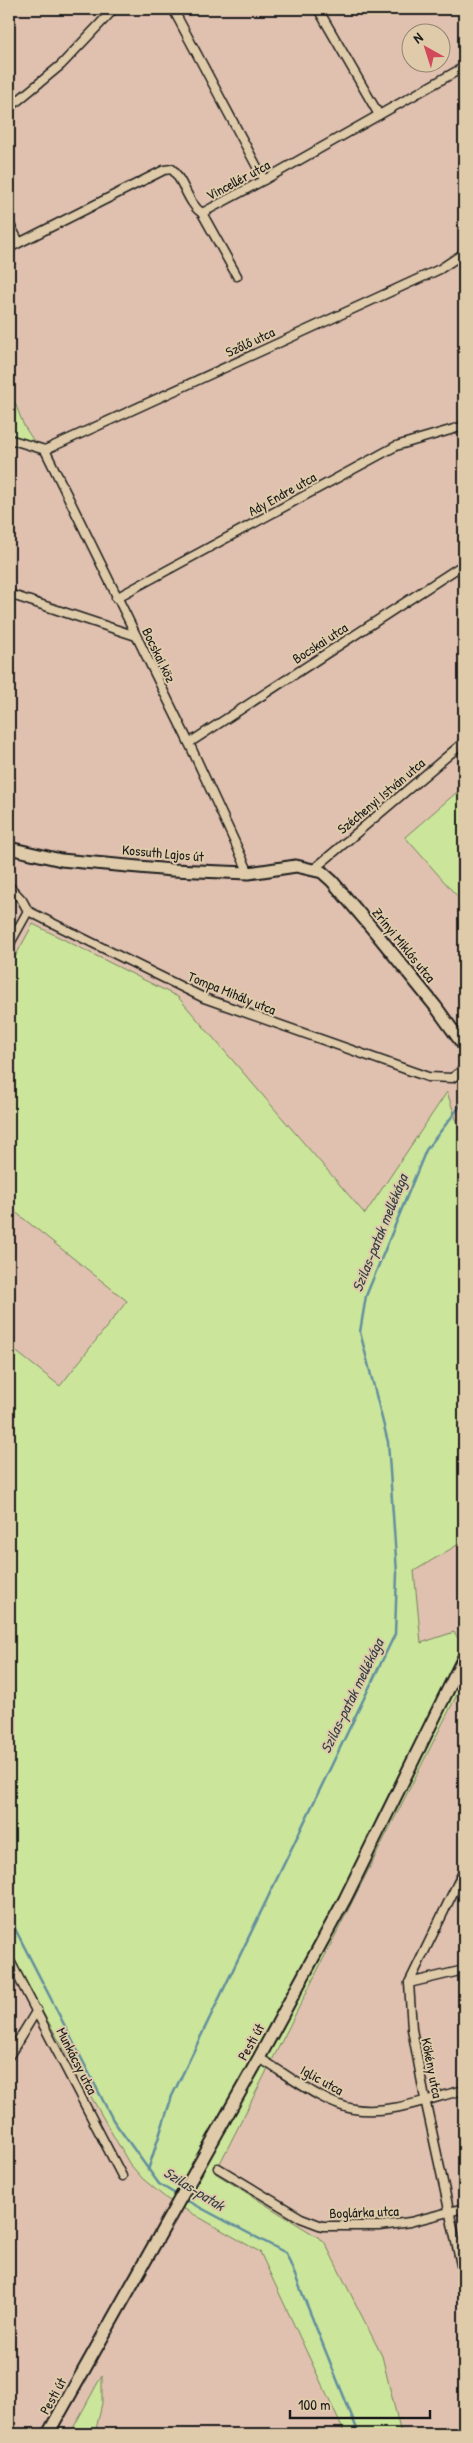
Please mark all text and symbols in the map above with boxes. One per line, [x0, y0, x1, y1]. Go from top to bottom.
north arrow [400, 22, 450, 72]
text: N [409, 27, 427, 47]
street label: Vincellér utca [202, 155, 274, 204]
street label: Szőlő utca [222, 322, 278, 361]
street label: Ady Endre utca [244, 467, 320, 521]
street label: Bocskai utca [288, 617, 352, 668]
street label: Bocskai köz [138, 624, 181, 685]
street label: Széchenyi István utca [333, 753, 430, 839]
street label: Kossuth Lajos út [121, 839, 205, 867]
street label: Zrínyi Miklós utca [368, 903, 441, 987]
street label: Tompa Mihály utca [185, 966, 280, 1020]
water label: Szilas-patak mellékága [346, 1169, 413, 1295]
water label: Szilas-patak mellékága [315, 1633, 389, 1756]
street label: Pesti út [233, 2020, 268, 2064]
street label: Munkácsy utca [52, 2024, 103, 2098]
street label: Kökény utca [416, 2036, 448, 2100]
street label: Iglic utca [297, 2060, 348, 2100]
water label: Szilas-patak [160, 2162, 230, 2216]
street label: Boglárka utca [329, 2201, 400, 2223]
street label: Pesti út [35, 2374, 70, 2418]
scale bar [290, 2388, 430, 2420]
text: 100 m [298, 2394, 331, 2415]

